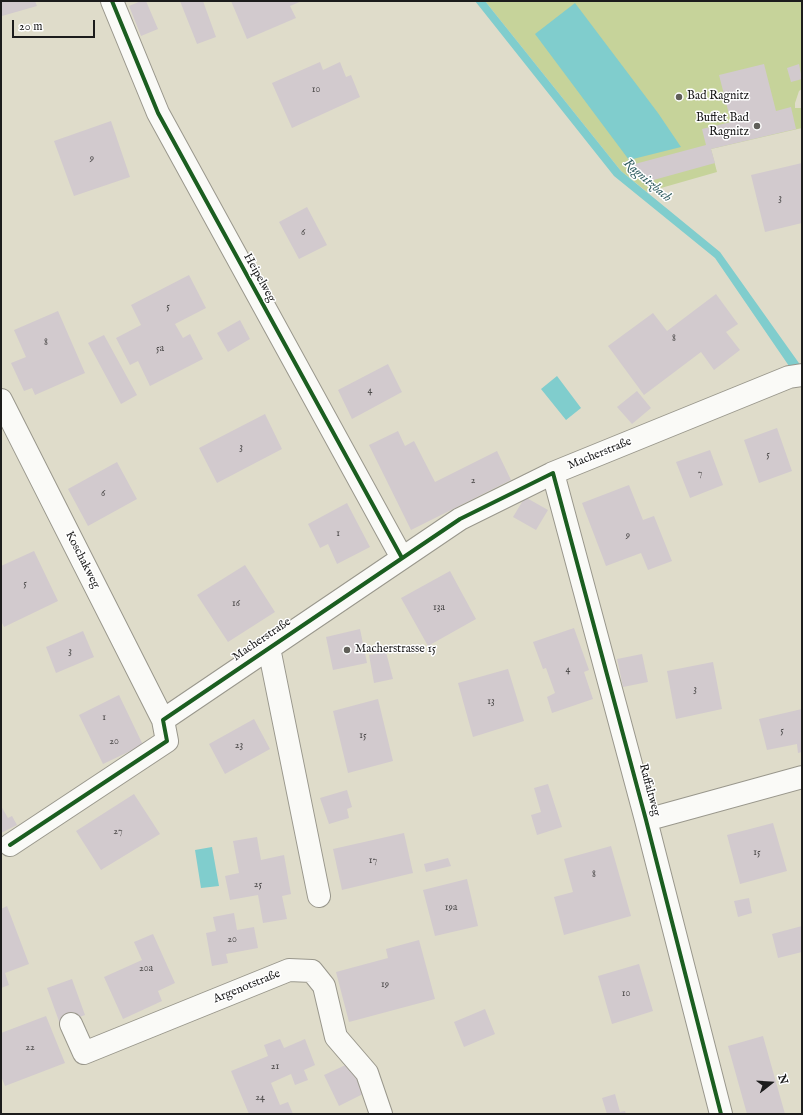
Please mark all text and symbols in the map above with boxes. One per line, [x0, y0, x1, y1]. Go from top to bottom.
scale bar [14, 12, 97, 38]
text: 20 m [19, 19, 42, 34]
house number: 10 [312, 84, 320, 96]
place label: Bad Ragnitz [687, 90, 749, 104]
marker: Bad Ragnitz [674, 92, 684, 102]
place label: Buffet Bad Ragnitz [696, 112, 749, 140]
marker: Buffet Bad Ragnitz [752, 121, 762, 131]
house number: 9 [90, 153, 94, 165]
water label: Ragnitzbach [620, 156, 674, 206]
house number: 3 [778, 193, 782, 205]
house number: 6 [301, 227, 305, 239]
street label: Heipelweg [240, 251, 278, 305]
house number: 5 [166, 301, 170, 313]
house number: 8 [672, 333, 676, 345]
house number: 8 [44, 337, 48, 349]
house number: 5a [156, 343, 164, 355]
house number: 4 [368, 385, 372, 397]
street label: Macherstraße [566, 435, 634, 473]
house number: 3 [239, 442, 243, 454]
house number: 5 [766, 449, 770, 461]
house number: 7 [698, 468, 702, 480]
house number: 2 [471, 475, 475, 487]
house number: 6 [101, 488, 105, 500]
house number: 1 [336, 528, 340, 540]
street label: Koschakweg [61, 529, 103, 591]
house number: 9 [626, 530, 630, 542]
house number: 5 [23, 578, 27, 590]
house number: 16 [232, 598, 240, 610]
house number: 13a [433, 602, 445, 614]
street label: Macherstraße [230, 615, 294, 665]
place label: Macherstrasse 15 [355, 643, 436, 657]
marker: Macherstrasse 15 [342, 645, 352, 655]
house number: 3 [68, 646, 72, 658]
house number: 4 [566, 664, 570, 676]
house number: 3 [693, 684, 697, 696]
house number: 13 [487, 696, 495, 708]
house number: 1 [102, 712, 106, 724]
house number: 5 [780, 725, 784, 737]
house number: 15 [359, 730, 367, 742]
house number: 20 [109, 736, 119, 748]
house number: 23 [235, 740, 243, 752]
street label: Raffaltweg [635, 762, 663, 818]
house number: 27 [113, 826, 123, 838]
house number: 15 [753, 847, 761, 859]
house number: 17 [369, 855, 377, 867]
house number: 8 [592, 869, 596, 881]
house number: 25 [254, 879, 262, 891]
house number: 19a [445, 902, 457, 914]
house number: 20 [227, 934, 237, 946]
house number: 20a [139, 963, 153, 975]
street label: Argenotstraße [211, 967, 283, 1007]
house number: 19 [381, 979, 389, 991]
house number: 10 [622, 988, 630, 1000]
house number: 22 [25, 1042, 35, 1054]
house number: 21 [271, 1061, 279, 1073]
north arrow [751, 1063, 791, 1103]
text: N [774, 1073, 791, 1086]
house number: 24 [255, 1092, 265, 1104]

